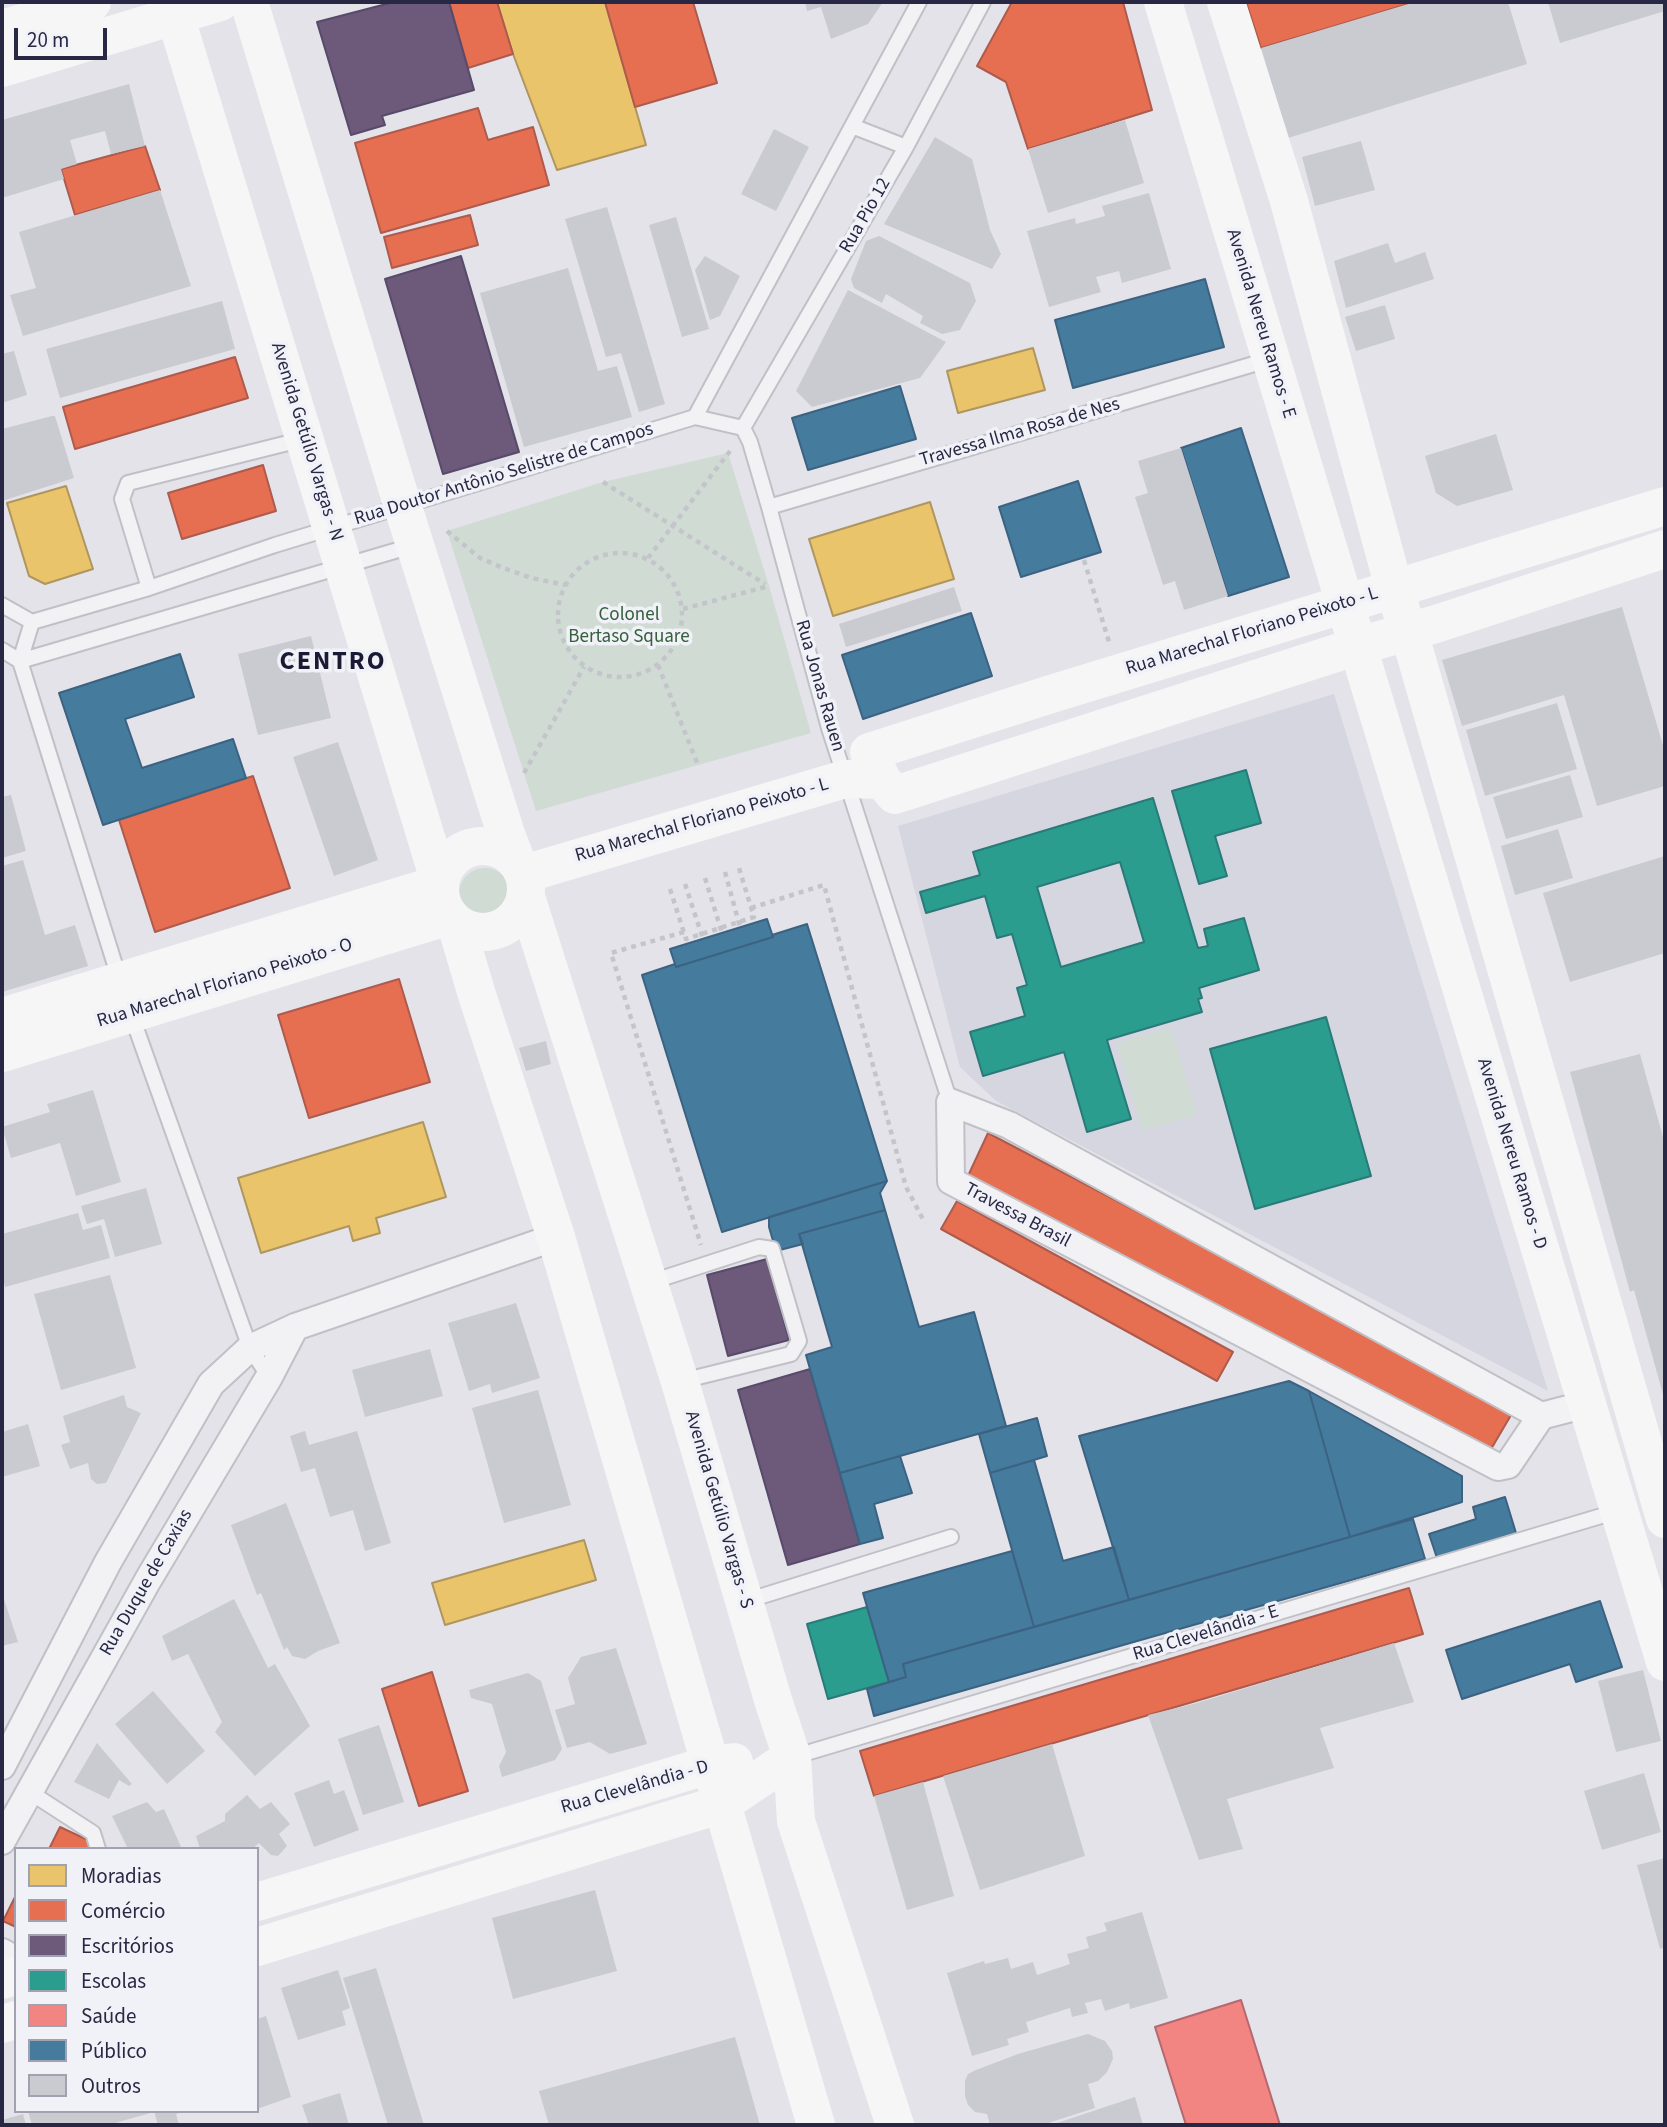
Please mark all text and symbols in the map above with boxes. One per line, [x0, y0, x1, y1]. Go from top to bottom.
scale bar [18, 14, 110, 58]
text: 20 m [27, 25, 69, 55]
street label: Rua Pio 12 [835, 174, 897, 258]
street label: Avenida Nereu Ramos - E [1220, 227, 1300, 421]
street label: Avenida Getúlio Vargas - N [265, 340, 347, 544]
street label: Travessa Ilma Rosa de Nes [917, 393, 1123, 473]
street label: Rua Doutor Antônio Selistre de Campos [352, 419, 656, 531]
street label: Rua Marechal Floriano Peixoto - L [1123, 583, 1381, 681]
park label: Colonel Bertaso Square [568, 605, 690, 649]
street label: Rua Jonas Rauen [789, 617, 849, 755]
district label: CENTRO [280, 647, 386, 679]
street label: Rua Marechal Floriano Peixoto - L [573, 774, 831, 868]
street label: Rua Marechal Floriano Peixoto - O [95, 934, 355, 1034]
street label: Avenida Nereu Ramos - D [1471, 1056, 1551, 1252]
street label: Travessa Brasil [960, 1178, 1074, 1254]
street label: Avenida Getúlio Vargas - S [679, 1409, 757, 1611]
street label: Rua Duque de Caxias [96, 1506, 198, 1660]
street label: Rua Clevelândia - E [1130, 1601, 1282, 1667]
street label: Rua Clevelândia - D [558, 1756, 712, 1820]
legend [14, 1847, 259, 2113]
text: Moradias [81, 1861, 161, 1891]
text: Comércio [81, 1896, 165, 1926]
text: Escritórios [81, 1931, 174, 1961]
text: Escolas [81, 1966, 146, 1996]
text: Saúde [81, 2001, 136, 2031]
text: Público [81, 2036, 147, 2066]
text: Outros [81, 2071, 141, 2101]

